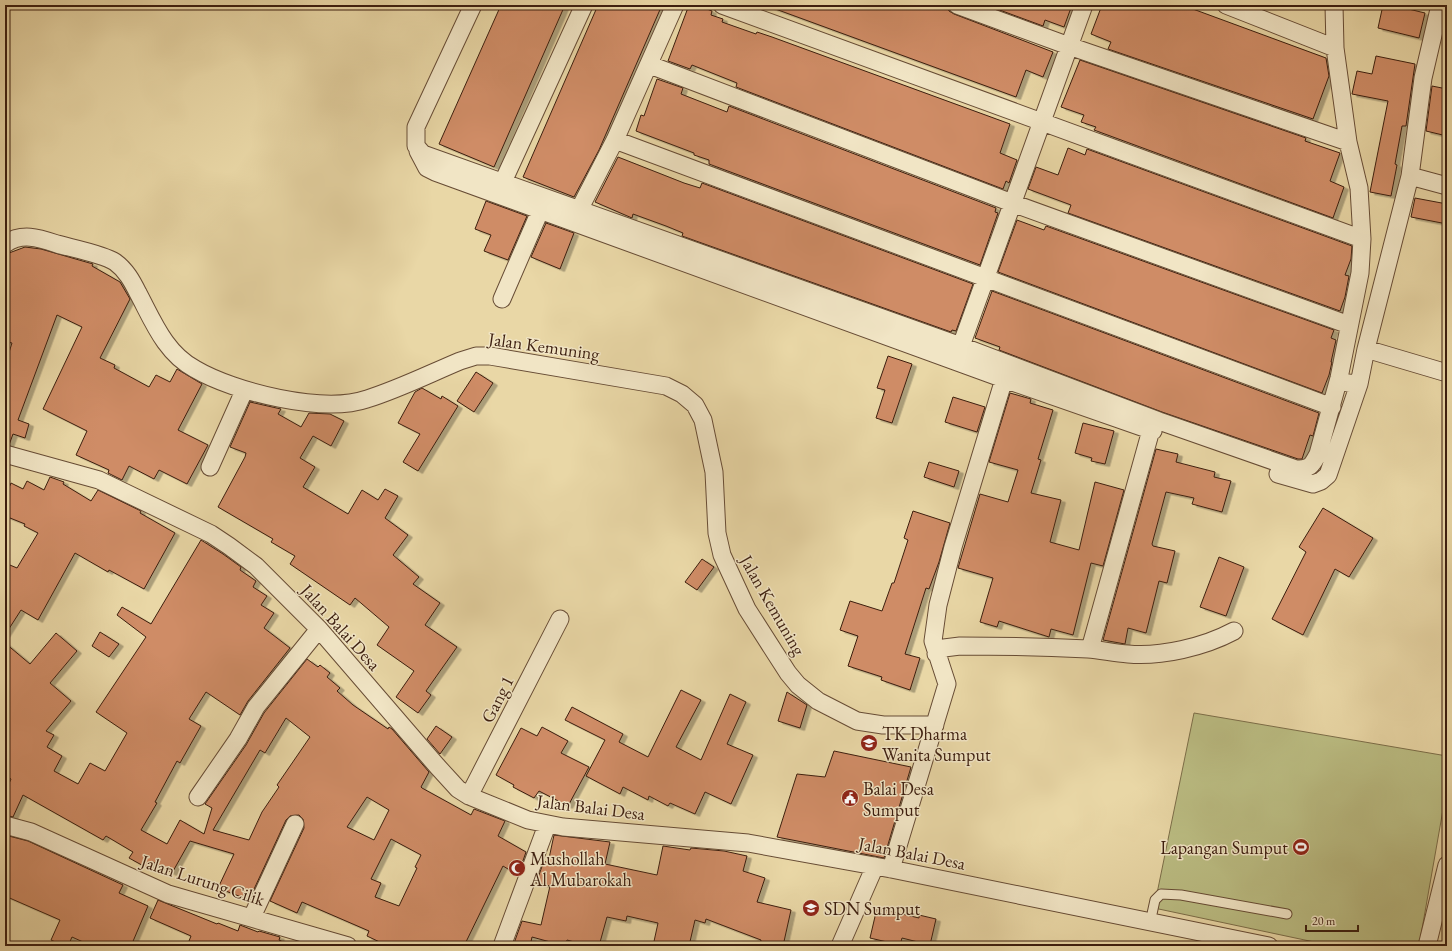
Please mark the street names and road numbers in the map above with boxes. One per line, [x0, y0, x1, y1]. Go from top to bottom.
street label: Jalan Kemuning [485, 327, 601, 365]
street label: Jalan Kemuning [734, 549, 811, 659]
street label: Jalan Balai Desa [295, 577, 386, 676]
street label: Gang 1 [475, 672, 519, 726]
street label: Jalan Balai Desa [534, 789, 647, 825]
street label: Jalan Balai Desa [854, 831, 968, 875]
street label: Jalan Lurung Cilik [136, 849, 268, 911]

